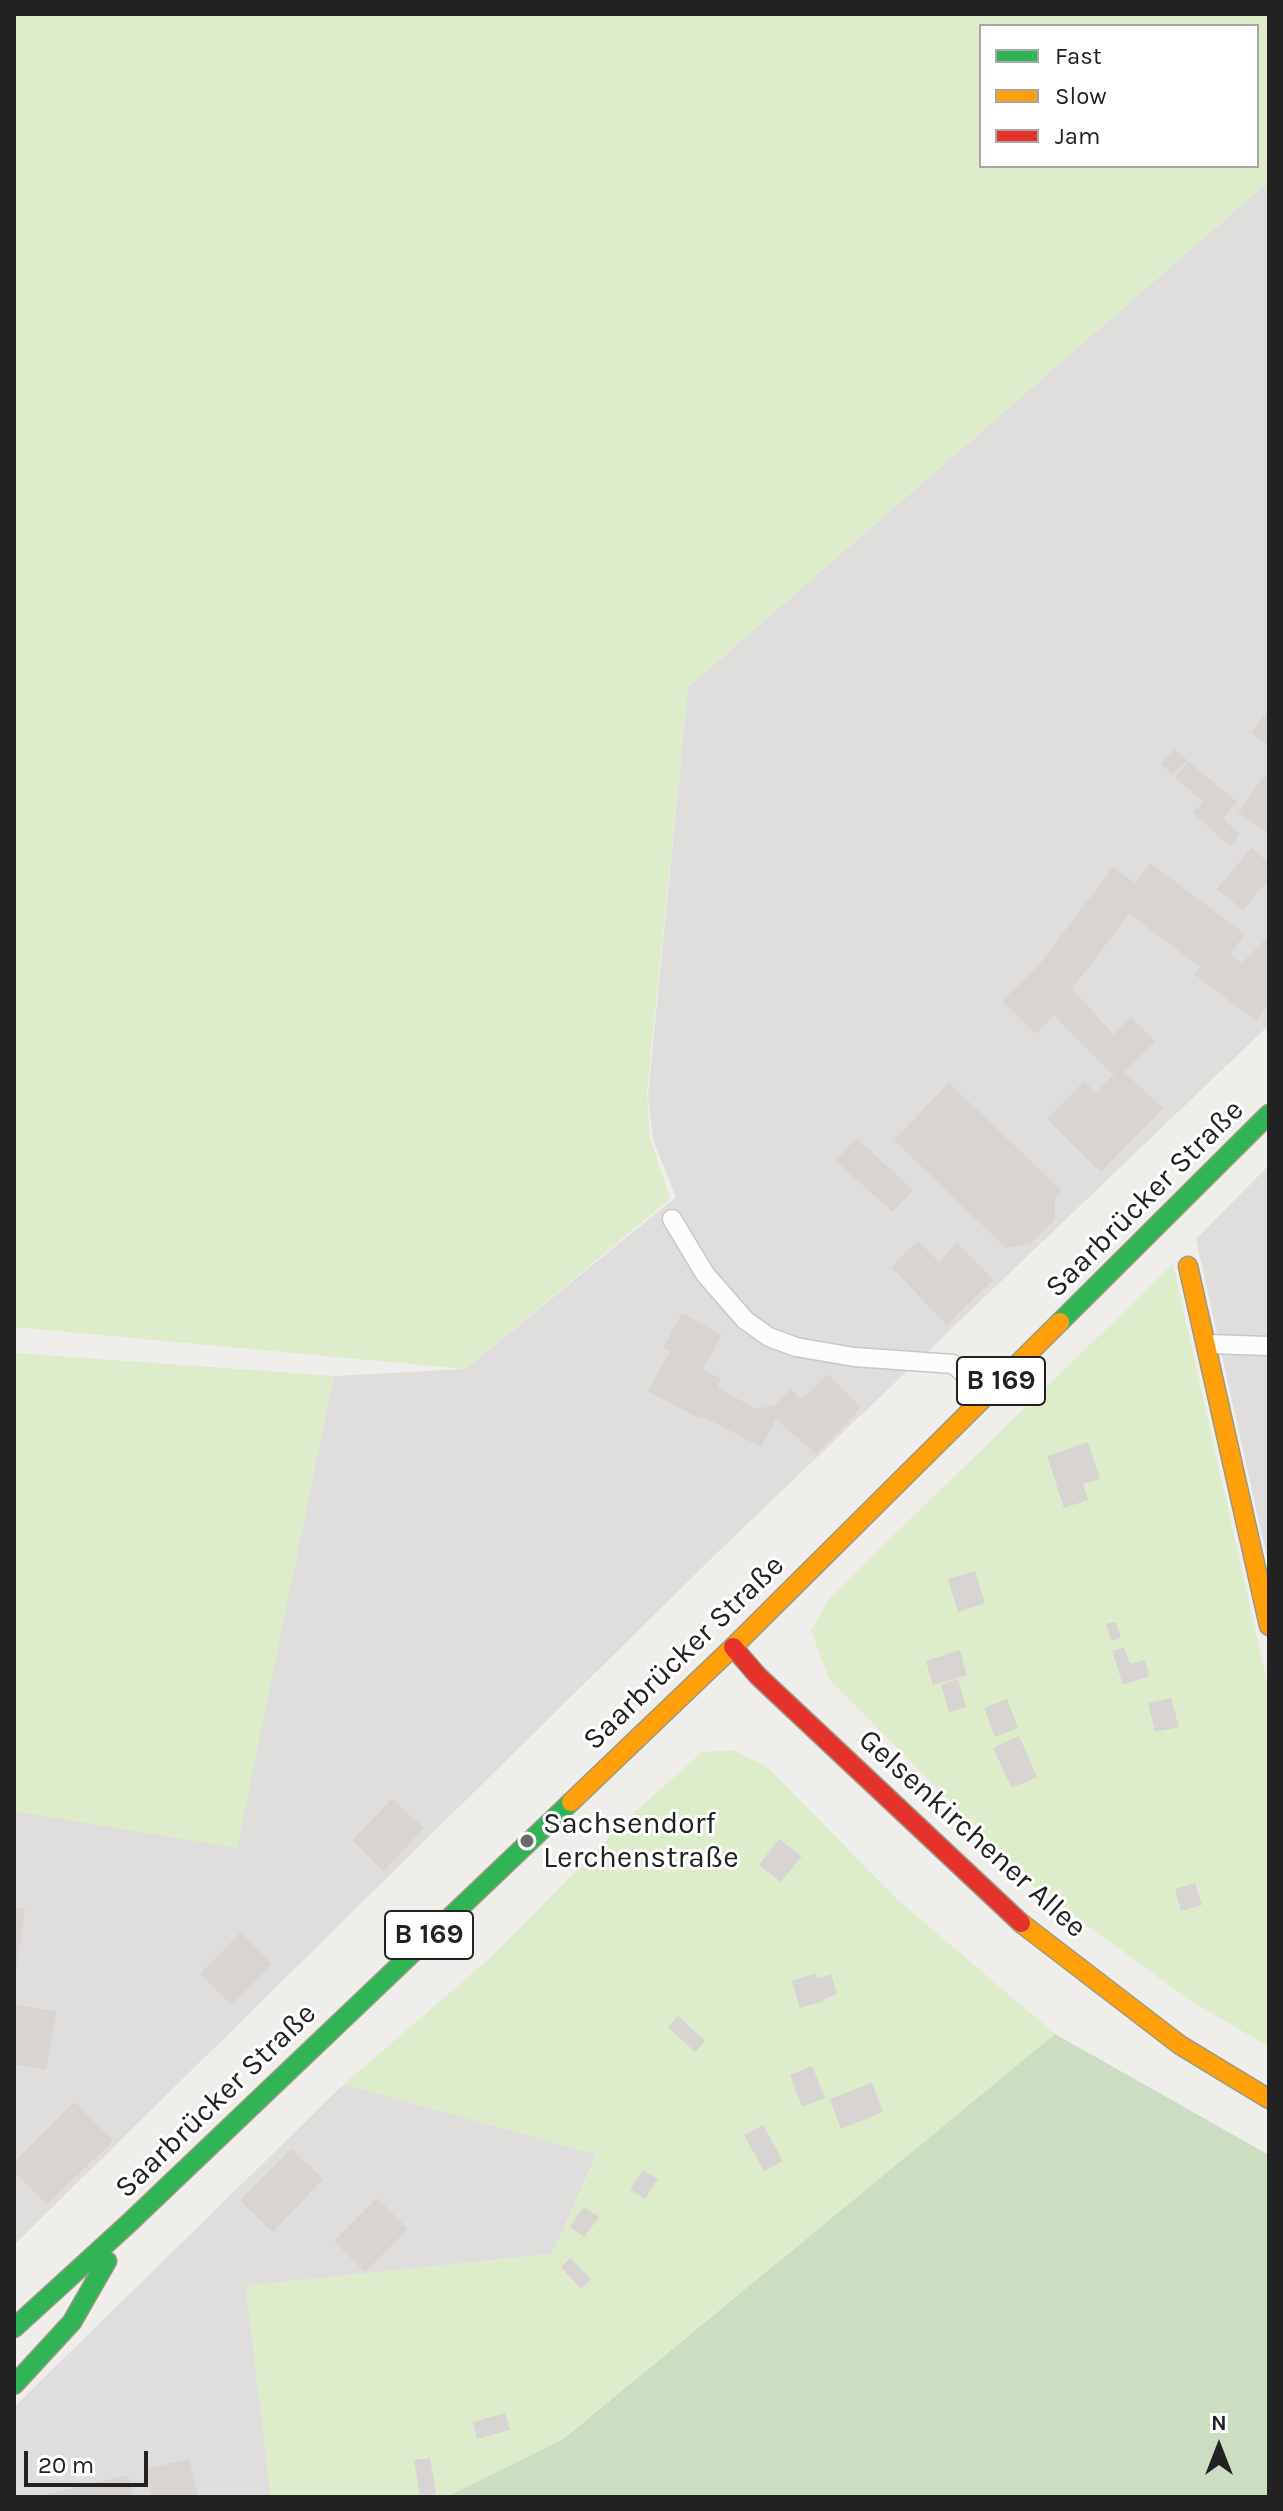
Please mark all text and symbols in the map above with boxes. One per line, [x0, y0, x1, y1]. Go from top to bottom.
legend [979, 24, 1259, 168]
text: Fast [1055, 42, 1102, 70]
text: Slow [1055, 82, 1107, 110]
text: Jam [1055, 122, 1100, 150]
street label: Saarbrücker Straße [1039, 1093, 1251, 1305]
road number: B 169 [957, 1357, 1045, 1405]
street label: Saarbrücker Straße [576, 1548, 792, 1758]
street label: Gelsenkirchener Allee [851, 1722, 1093, 1946]
place label: Sachsendorf Lerchenstraße [543, 1806, 739, 1876]
marker: Sachsendorf Lerchenstraße [518, 1832, 536, 1850]
road number: B 169 [385, 1911, 473, 1959]
street label: Saarbrücker Straße [108, 1996, 324, 2206]
north arrow [1179, 2407, 1259, 2487]
text: N [1211, 2410, 1227, 2436]
scale bar [28, 2435, 152, 2485]
text: 20 m [38, 2451, 94, 2479]

